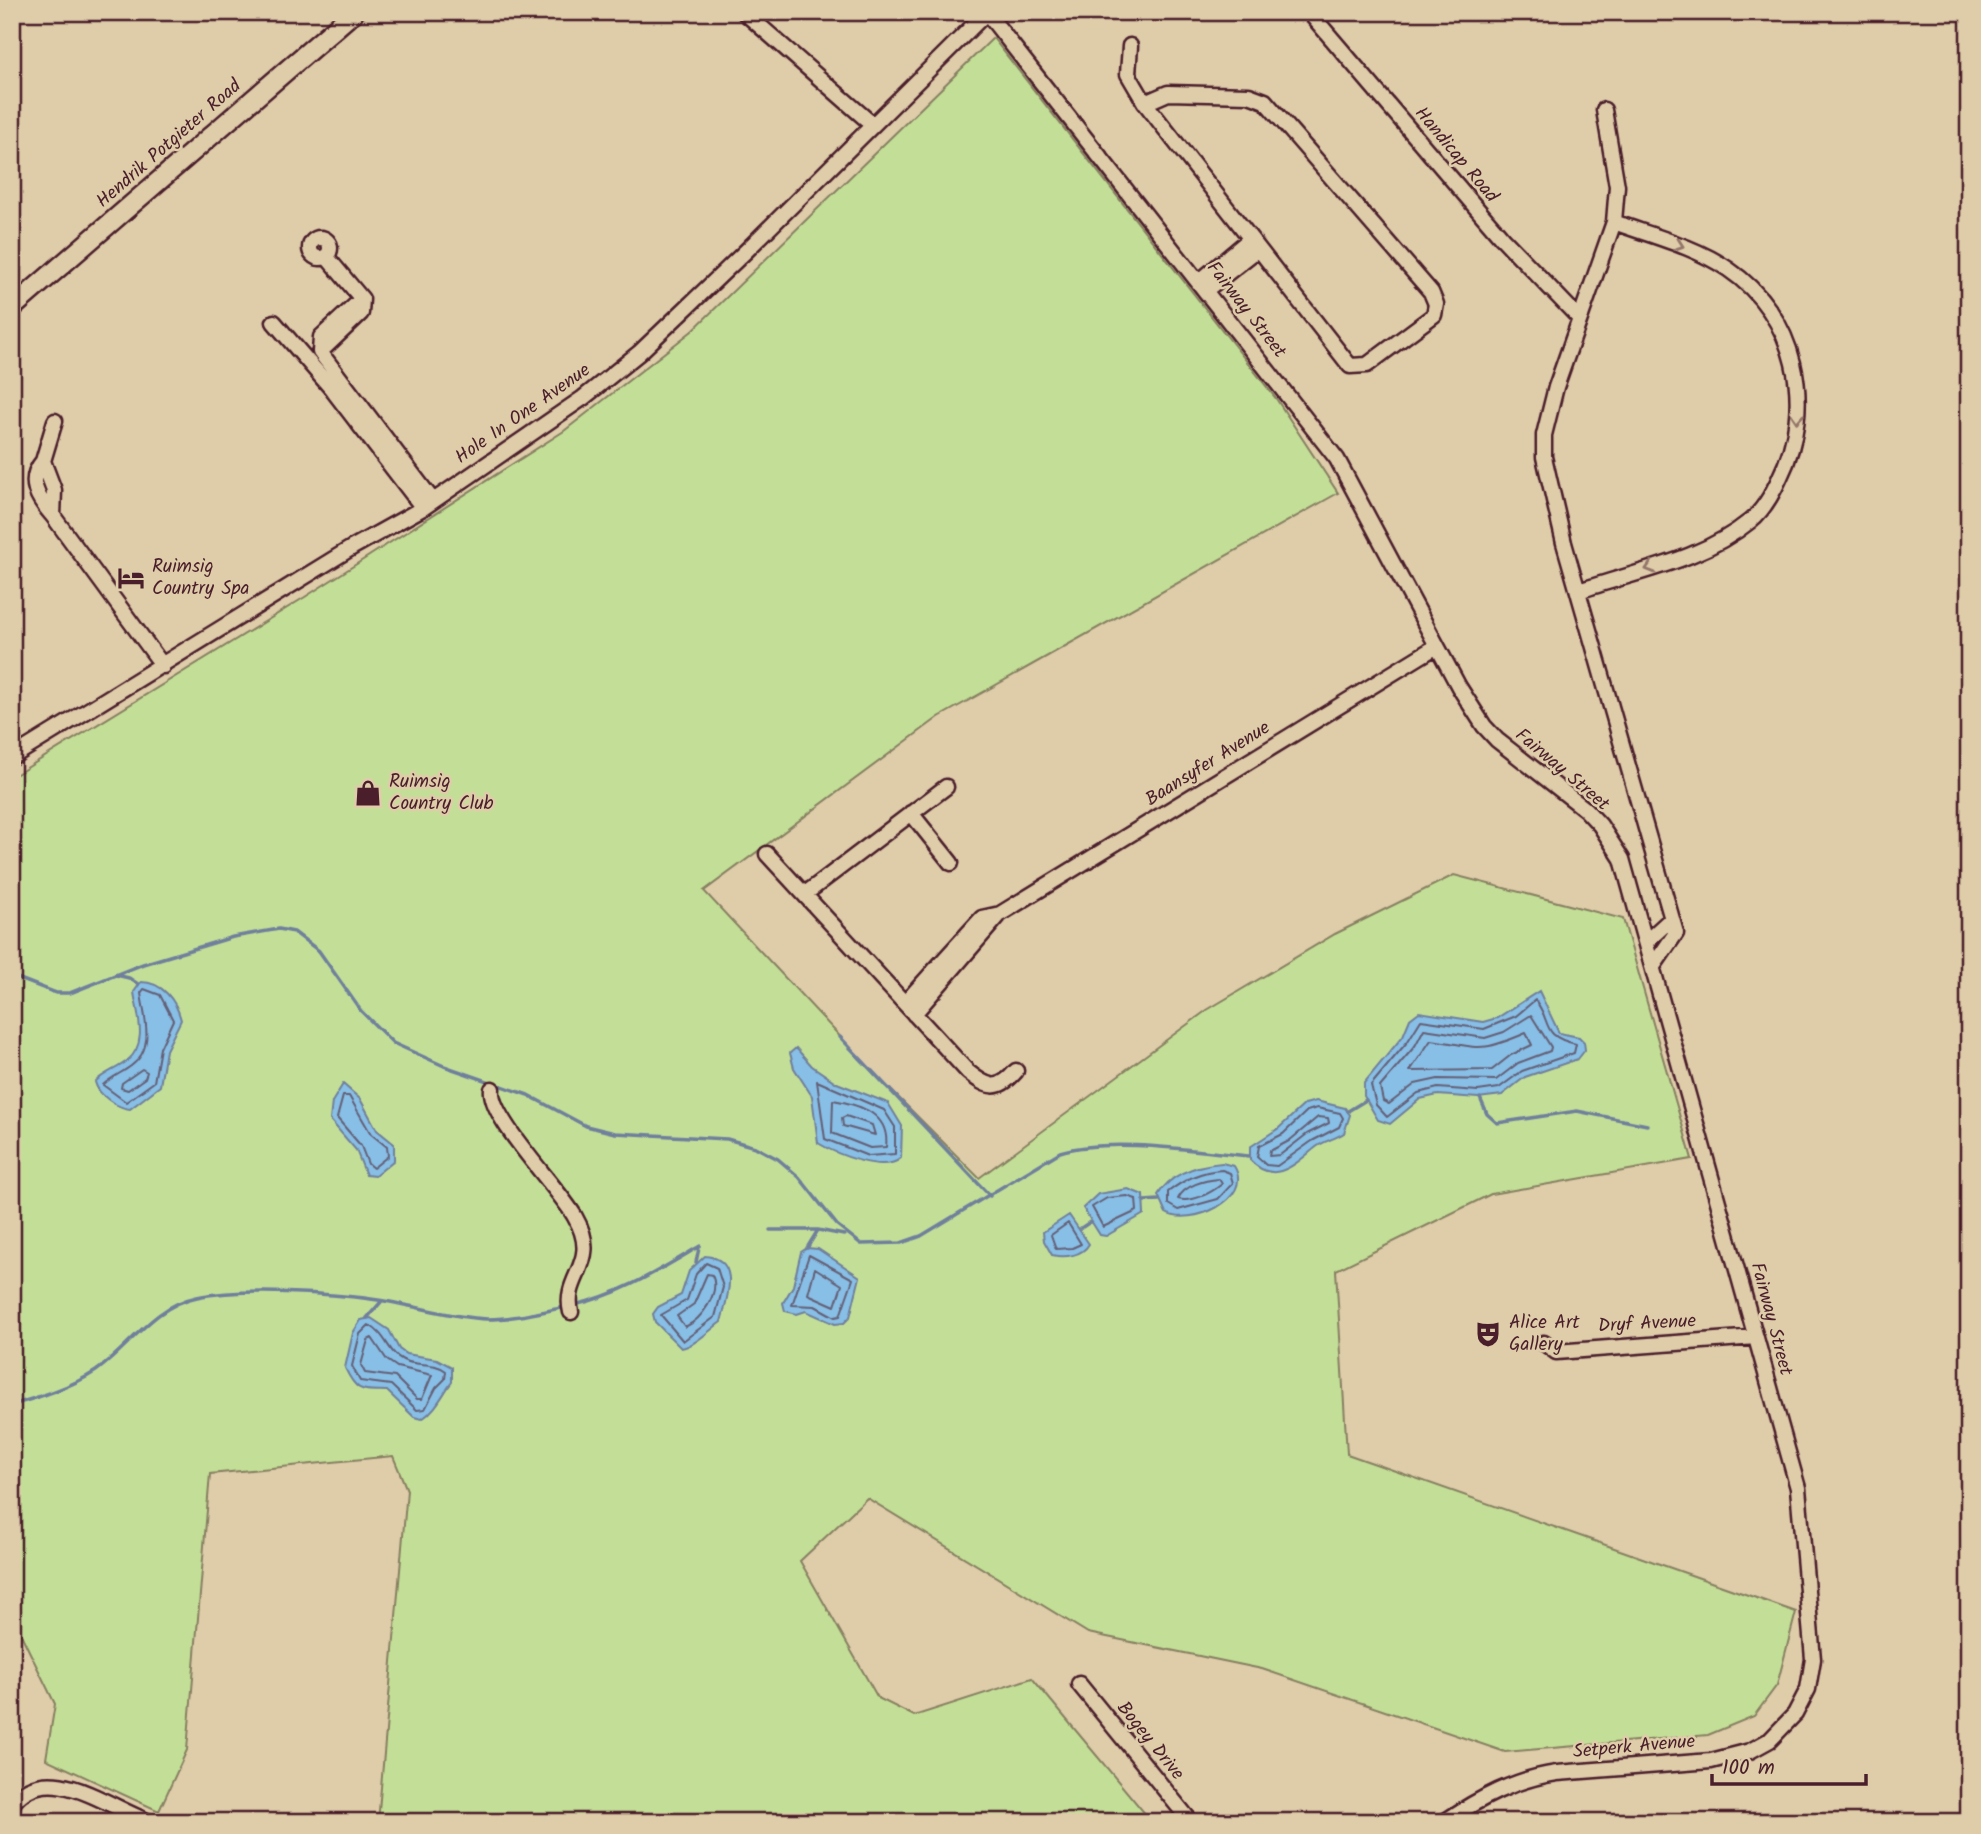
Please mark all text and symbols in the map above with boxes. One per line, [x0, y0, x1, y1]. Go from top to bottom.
street label: Hendrik Potgieter Road [90, 72, 249, 216]
street label: Handicap Road [1407, 100, 1506, 210]
one-way arrow [1672, 237, 1684, 251]
street label: Fairway Street [1198, 255, 1294, 365]
street label: Hole In One Avenue [449, 356, 597, 472]
one-way arrow [1790, 413, 1805, 424]
place label: Ruimsig Country Spa [152, 552, 250, 604]
one-way arrow [1644, 560, 1656, 574]
hotel icon: Ruimsig Country Spa [116, 563, 146, 593]
street label: Baansyfer Avenue [1140, 713, 1277, 815]
street label: Fairway Street [1508, 721, 1617, 819]
place label: Ruimsig Country Club [389, 767, 494, 819]
shop icon: Ruimsig Country Club [353, 778, 383, 808]
street label: Fairway Street [1741, 1259, 1801, 1380]
street label: Dryf Avenue [1597, 1306, 1697, 1342]
place label: Alice Art Gallery [1509, 1308, 1580, 1360]
theatre icon: Alice Art Gallery [1473, 1319, 1503, 1349]
street label: Bogey Drive [1109, 1695, 1192, 1787]
street label: Setperk Avenue [1572, 1727, 1697, 1767]
scale bar [1712, 1743, 1866, 1787]
text: 100 m [1722, 1752, 1775, 1785]

